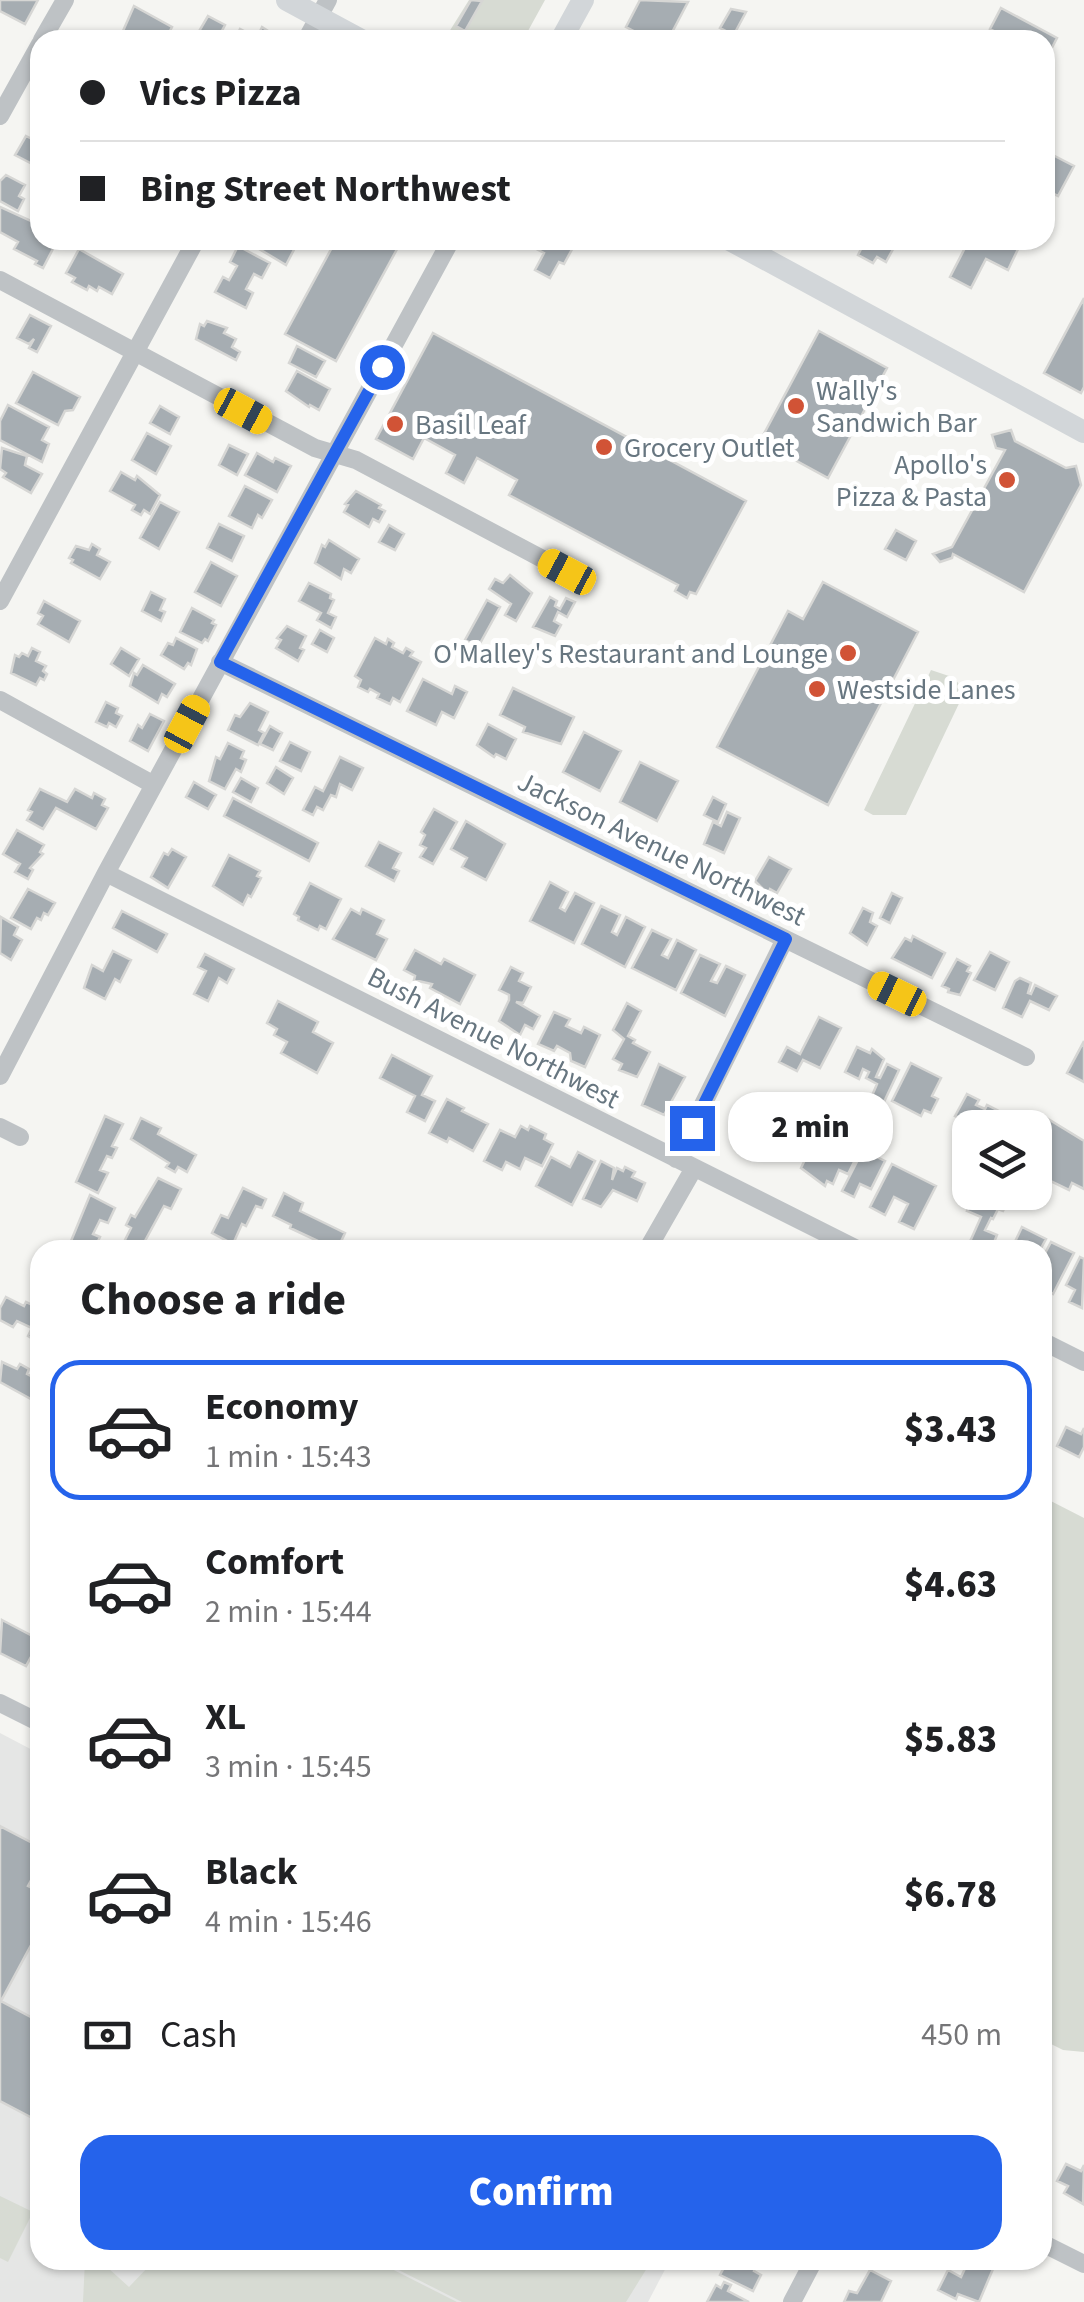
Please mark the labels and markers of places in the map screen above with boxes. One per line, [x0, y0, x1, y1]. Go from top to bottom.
place label: Wally's Sandwich Bar [816, 371, 977, 443]
marker: Wally's Sandwich Bar [785, 395, 807, 417]
place label: Basil Leaf [415, 405, 527, 445]
marker: Basil Leaf [384, 413, 406, 435]
place label: Grocery Outlet [624, 428, 795, 468]
marker: Grocery Outlet [593, 436, 615, 458]
place label: Apollo's Pizza & Pasta [836, 445, 987, 517]
marker: Apollo's Pizza & Pasta [996, 469, 1018, 491]
place label: O'Malley's Restaurant and Lounge [433, 634, 828, 674]
marker: O'Malley's Restaurant and Lounge [837, 642, 859, 664]
place label: Westside Lanes [837, 670, 1016, 710]
marker: Westside Lanes [806, 678, 828, 700]

